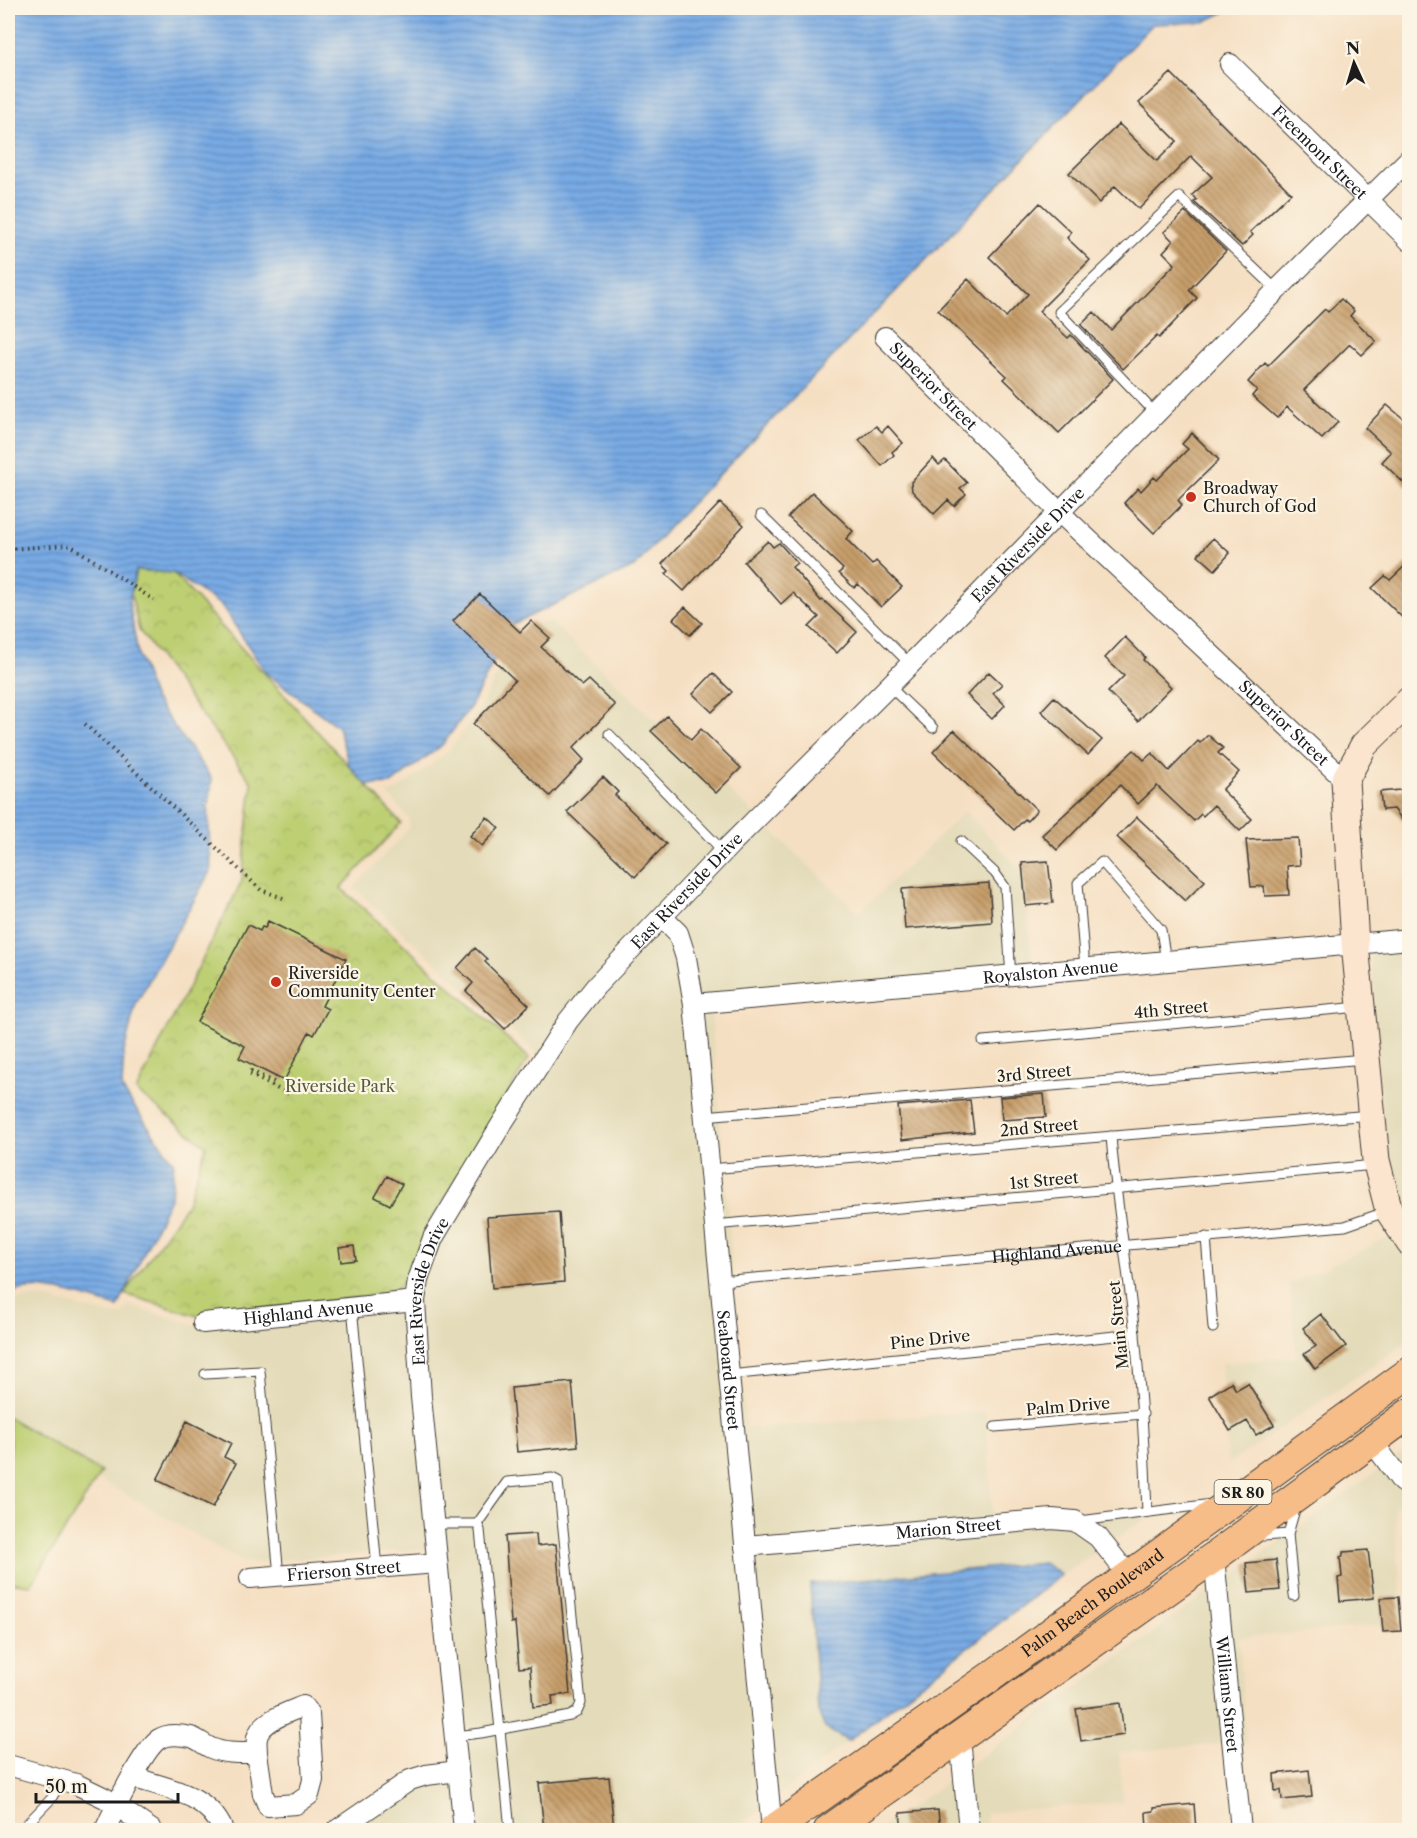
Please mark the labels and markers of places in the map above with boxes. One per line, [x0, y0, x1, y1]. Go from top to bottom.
place label: Broadway Church of God [1203, 478, 1317, 516]
marker: Broadway Church of God [1184, 490, 1198, 504]
place label: Riverside Community Center [288, 963, 436, 1001]
marker: Riverside Community Center [269, 975, 283, 989]

